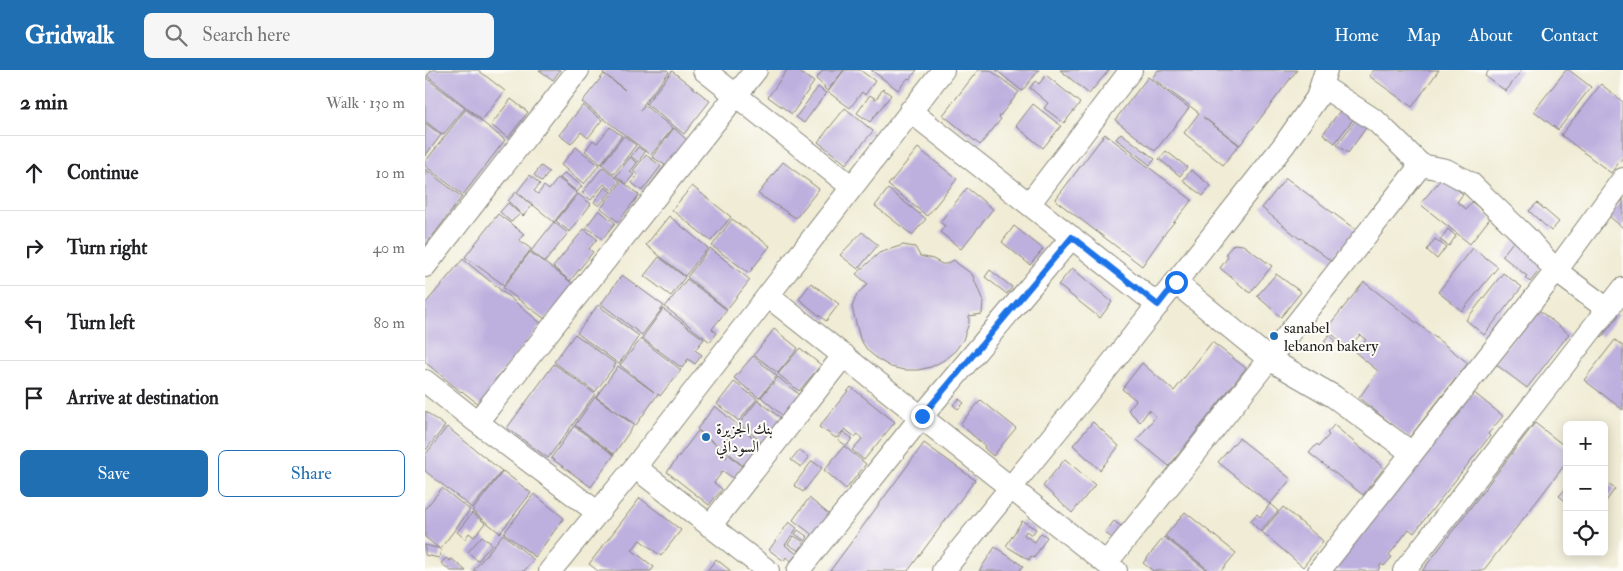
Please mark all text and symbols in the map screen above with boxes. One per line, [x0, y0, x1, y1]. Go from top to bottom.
search box [144, 13, 494, 58]
text: Gridwalk [25, 20, 114, 51]
icon: search [162, 21, 190, 49]
text: Search here [202, 23, 290, 47]
text: Home [1334, 24, 1379, 47]
text: Map [1407, 24, 1441, 47]
text: About [1469, 24, 1513, 47]
text: Contact [1541, 24, 1598, 47]
text: 2 min [20, 89, 68, 116]
text: Walk · 130 m [326, 93, 405, 113]
icon: ahead [20, 159, 48, 187]
text: Continue [67, 161, 138, 185]
text: 10 m [375, 163, 405, 183]
icon: right [20, 234, 48, 262]
text: Turn right [67, 236, 147, 260]
text: 40 m [372, 238, 405, 258]
route start [1165, 271, 1188, 294]
icon: left [20, 309, 48, 337]
text: Turn left [67, 311, 135, 335]
text: 80 m [374, 313, 405, 333]
place label: sanabel lebanon bakery [1284, 318, 1379, 356]
marker: sanabel lebanon bakery [1268, 330, 1280, 342]
icon: arrive [20, 384, 48, 412]
text: Arrive at destination [67, 386, 219, 410]
route end [911, 405, 934, 428]
place label: بنك الجزيرة السوداني [716, 419, 773, 459]
map controls [1563, 421, 1608, 556]
button: + [1563, 421, 1608, 466]
marker: بنك الجزيرة السوداني [700, 431, 712, 443]
button: Save [20, 450, 208, 497]
button: Share [218, 450, 405, 497]
button: − [1563, 466, 1608, 511]
button: locate [1563, 511, 1608, 556]

